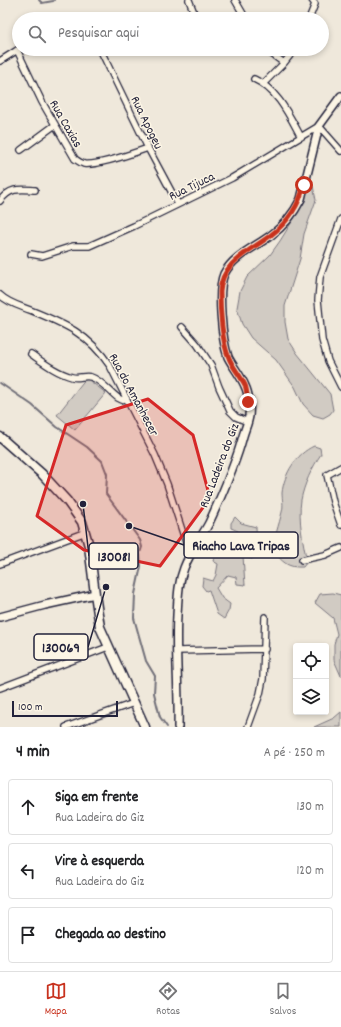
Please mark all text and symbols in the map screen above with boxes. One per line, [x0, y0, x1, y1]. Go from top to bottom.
search box [12, 12, 329, 56]
icon: search [26, 23, 48, 45]
text: Pesquisar aqui [58, 23, 139, 45]
street label: Rua Apogeu [125, 93, 167, 153]
street label: Rua Caxias [44, 97, 86, 152]
street label: Rua Tijuca [166, 168, 219, 207]
route start [295, 176, 313, 194]
street label: Rua do Amanhecer [103, 350, 163, 440]
route end [239, 393, 257, 411]
street label: Rua Ladeira do Giz [195, 421, 245, 511]
callout: Riacho Lava Tripas [184, 532, 298, 558]
text: Riacho Lava Tripas [192, 537, 290, 557]
callout: 130081 [89, 543, 138, 569]
text: 130081 [97, 548, 131, 568]
callout: 130069 [34, 634, 88, 660]
text: 130069 [42, 639, 80, 659]
map controls [293, 643, 329, 715]
button: locate [293, 643, 329, 679]
button: layers [293, 679, 329, 715]
scale bar [12, 699, 118, 718]
text: 100 m [18, 700, 42, 716]
text: 4 min [16, 741, 50, 765]
text: A pé · 250 m [264, 744, 325, 763]
text: Siga em frente [55, 787, 138, 809]
icon: ahead [17, 796, 39, 818]
text: 130 m [296, 798, 324, 817]
text: Rua Ladeira do Giz [55, 809, 144, 828]
text: Vire à esquerda [55, 851, 144, 873]
icon: left [17, 860, 39, 882]
text: 120 m [296, 862, 324, 881]
text: Rua Ladeira do Giz [55, 873, 144, 892]
icon: arrive [17, 924, 39, 946]
text: Chegada ao destino [55, 924, 166, 946]
tab: Mapa [45, 980, 67, 1020]
tab: Rotas [156, 980, 180, 1020]
tab: Salvos [270, 980, 296, 1020]

